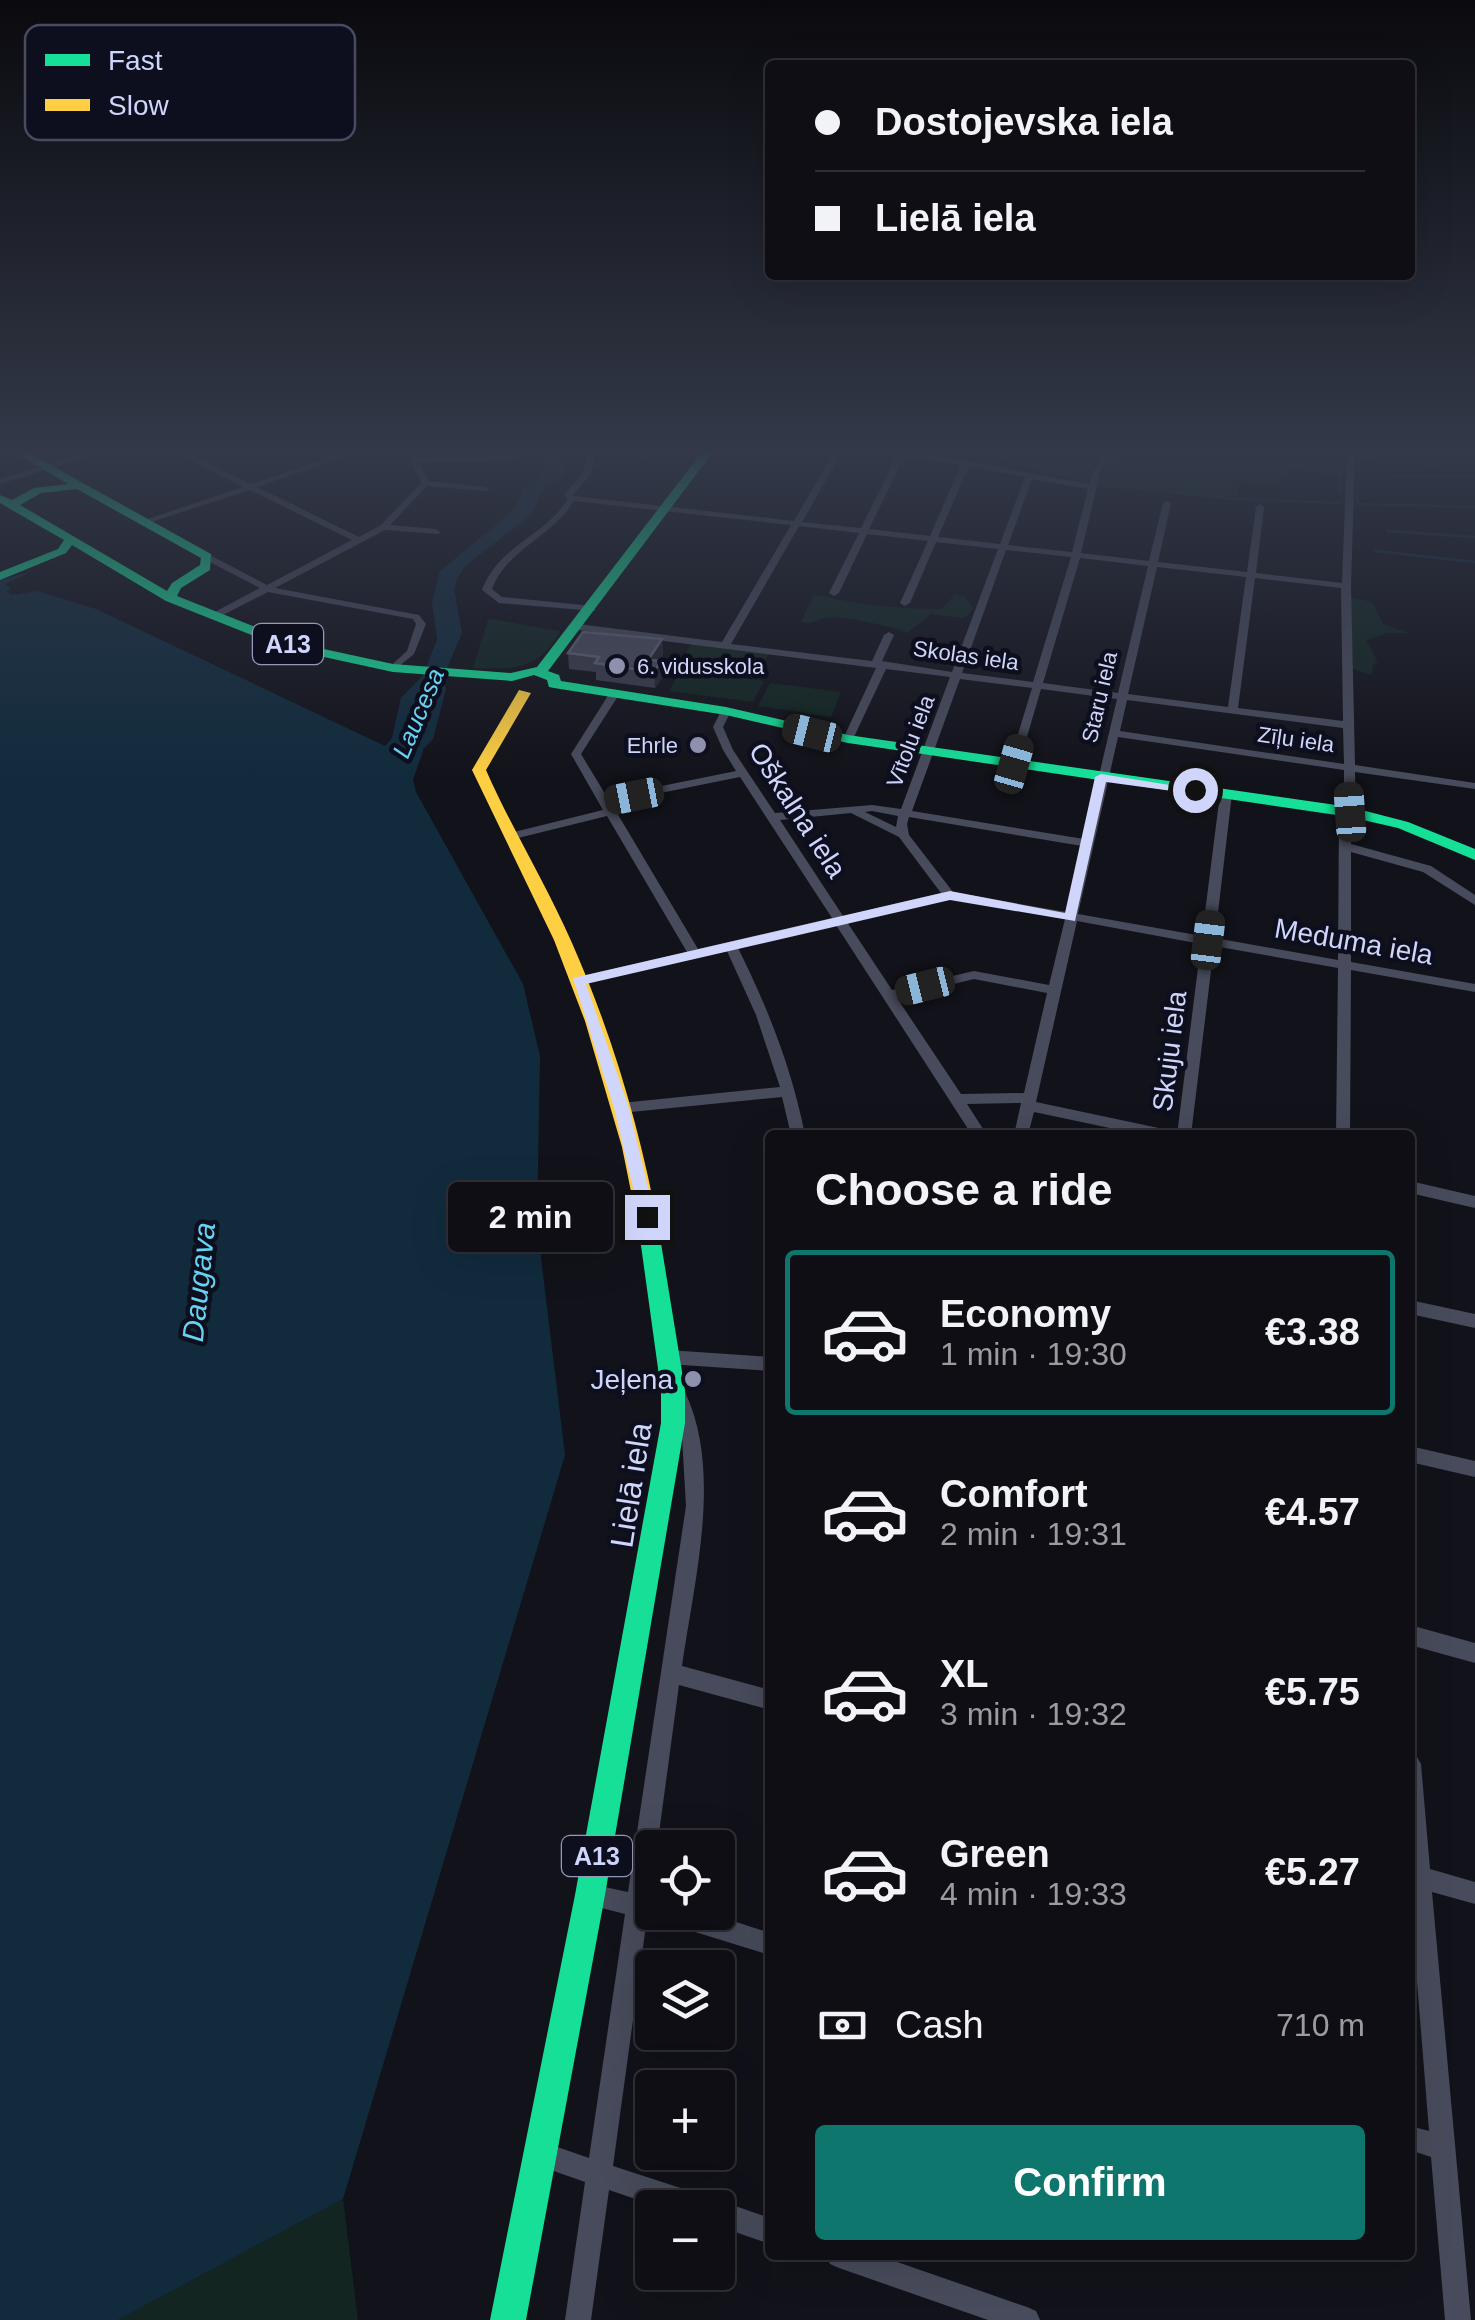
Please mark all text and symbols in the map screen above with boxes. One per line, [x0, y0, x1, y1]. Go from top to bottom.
legend [25, 25, 355, 140]
text: Fast [108, 45, 163, 76]
text: Slow [108, 90, 169, 121]
text: Dostojevska iela [875, 101, 1173, 143]
text: Lielā iela [875, 197, 1036, 239]
road number: A13 [253, 624, 323, 664]
street label: Skolas iela [912, 636, 1021, 675]
street label: Staru iela [1077, 648, 1122, 745]
place label: 6. vidusskola [637, 654, 765, 679]
marker: 6. vidusskola [606, 655, 628, 677]
water label: Laucesa [387, 664, 449, 762]
street label: Vītolu iela [881, 691, 940, 791]
car [779, 711, 845, 755]
street label: Zīļu iela [1256, 722, 1337, 757]
car [991, 731, 1037, 797]
place label: Ehrle [627, 733, 678, 758]
marker: Ehrle [687, 734, 709, 756]
street label: Oškalna iela [743, 737, 853, 884]
route start [1173, 768, 1218, 813]
car [602, 776, 666, 816]
car [1333, 781, 1367, 843]
car [1189, 908, 1227, 972]
street label: Meduma iela [1272, 912, 1436, 971]
car [892, 964, 958, 1008]
street label: Skuju iela [1147, 988, 1192, 1113]
text: Choose a ride [815, 1164, 1113, 1215]
callout: 2 min [447, 1182, 612, 1252]
route end [625, 1195, 670, 1240]
text: 2 min [489, 1199, 572, 1235]
water label: Daugava [176, 1221, 221, 1343]
icon: car [820, 1288, 910, 1378]
text: Economy [940, 1293, 1111, 1335]
text: €3.38 [1265, 1311, 1360, 1353]
text: 1 min · 19:30 [940, 1336, 1127, 1372]
place label: Jeļena [590, 1364, 673, 1395]
marker: Jeļena [682, 1368, 704, 1390]
street label: Lielā iela [603, 1420, 659, 1550]
icon: car [820, 1468, 910, 1558]
text: Comfort [940, 1473, 1088, 1515]
text: €4.57 [1265, 1491, 1360, 1533]
text: 2 min · 19:31 [940, 1516, 1127, 1552]
icon: car [820, 1648, 910, 1738]
text: XL [940, 1653, 989, 1695]
text: €5.75 [1265, 1671, 1360, 1713]
text: 3 min · 19:32 [940, 1696, 1127, 1732]
icon: car [820, 1828, 910, 1918]
map controls [635, 1830, 735, 2290]
button: locate [635, 1830, 735, 1930]
text: Green [940, 1833, 1050, 1875]
road number: A13 [562, 1836, 632, 1876]
text: €5.27 [1265, 1851, 1360, 1893]
text: 4 min · 19:33 [940, 1876, 1127, 1912]
button: layers [635, 1950, 735, 2050]
icon: cash [815, 1998, 870, 2053]
text: Cash [895, 2004, 984, 2046]
text: 710 m [1276, 2007, 1365, 2043]
button: + [635, 2070, 735, 2170]
button: Confirm [815, 2125, 1365, 2240]
button: − [635, 2190, 735, 2290]

